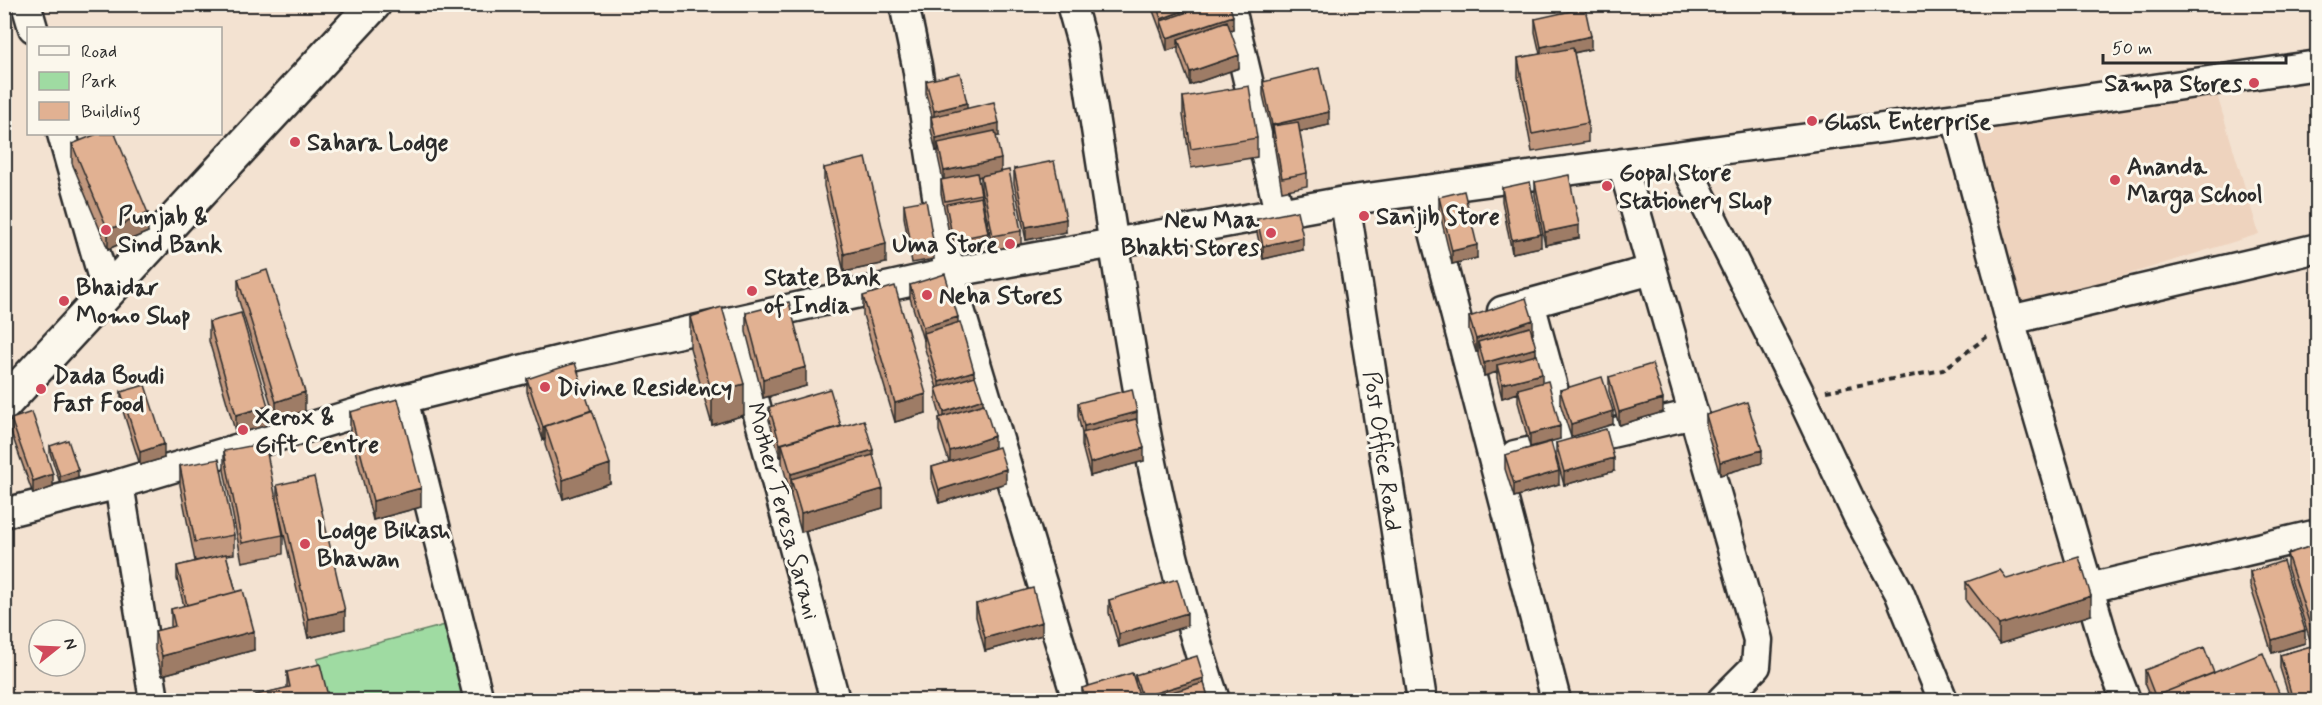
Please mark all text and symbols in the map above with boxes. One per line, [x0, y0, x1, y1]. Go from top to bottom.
legend [27, 27, 222, 135]
scale bar [2103, 27, 2286, 65]
text: 50 m [2112, 37, 2152, 61]
text: Road [81, 40, 117, 64]
place label: Sampa Stores [2104, 69, 2242, 100]
text: Park [81, 70, 117, 94]
marker: Sampa Stores [2247, 76, 2261, 90]
text: Building [81, 100, 141, 126]
place label: Ghosh Enterprise [1824, 107, 1991, 138]
marker: Ghosh Enterprise [1805, 114, 1819, 128]
place label: Sahara Lodge [307, 128, 449, 162]
marker: Sahara Lodge [288, 135, 302, 149]
place label: Ananda Marga School [2127, 152, 2263, 214]
place label: Gopal Store Stationery Shop [1619, 158, 1772, 217]
marker: Ananda Marga School [2108, 173, 2122, 187]
marker: Gopal Store Stationery Shop [1600, 179, 1614, 193]
place label: Punjab & Sind Bank [118, 202, 222, 261]
place label: Sanjib Store [1376, 202, 1500, 234]
place label: New Maa Bhakti Stores [1121, 205, 1260, 264]
marker: Sanjib Store [1357, 209, 1371, 223]
marker: Punjab & Sind Bank [99, 223, 113, 237]
marker: New Maa Bhakti Stores [1264, 226, 1278, 240]
place label: Uma Store [892, 230, 998, 261]
marker: Uma Store [1003, 237, 1017, 251]
place label: State Bank of India [764, 263, 881, 322]
place label: Bhaidar Momo Shop [76, 273, 191, 332]
place label: Neha Stores [939, 281, 1063, 312]
marker: State Bank of India [745, 284, 759, 298]
marker: Neha Stores [920, 288, 934, 302]
marker: Bhaidar Momo Shop [57, 294, 71, 308]
place label: Dada Boudi Fast Food [53, 361, 165, 420]
street label: Post Office Road [1355, 369, 1408, 533]
place label: Divine Residency [557, 373, 732, 404]
marker: Divine Residency [538, 380, 552, 394]
marker: Dada Boudi Fast Food [34, 382, 48, 396]
street label: Mother Teresa Sarani [739, 399, 826, 623]
place label: Xerox & Gift Centre [255, 402, 379, 461]
marker: Xerox & Gift Centre [236, 423, 250, 437]
place label: Lodge Bikash Bhawan [317, 516, 450, 575]
marker: Lodge Bikash Bhawan [298, 537, 312, 551]
north arrow [27, 618, 87, 678]
text: N [58, 636, 81, 652]

